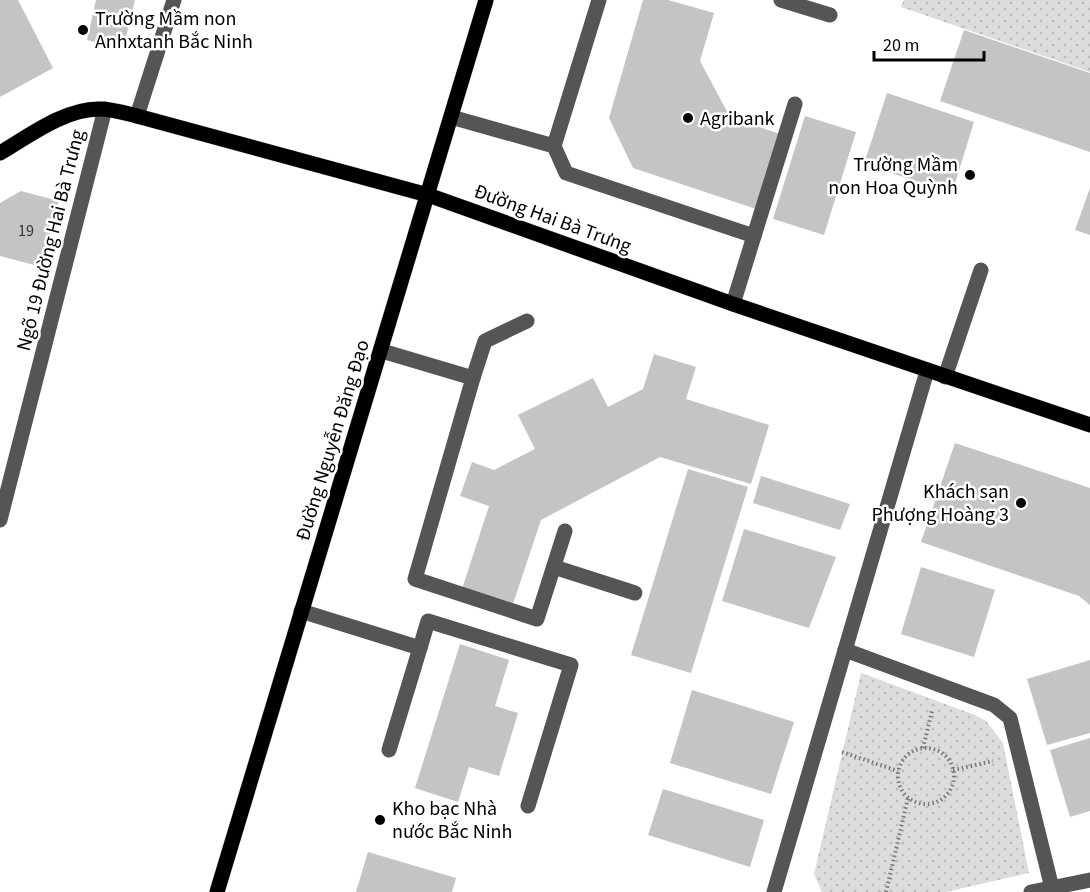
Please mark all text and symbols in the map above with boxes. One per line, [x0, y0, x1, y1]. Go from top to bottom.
place label: Trường Mầm non Anhxtanh Bắc Ninh [95, 5, 253, 56]
marker: Trường Mầm non Anhxtanh Bắc Ninh [76, 23, 90, 37]
scale bar [874, 24, 984, 62]
text: 20 m [883, 33, 919, 58]
place label: Agribank [700, 105, 775, 133]
marker: Agribank [681, 111, 695, 125]
street label: Ngõ 19 Đường Hai Bà Trưng [10, 127, 92, 354]
place label: Trường Mầm non Hoa Quỳnh [828, 151, 958, 202]
marker: Trường Mầm non Hoa Quỳnh [963, 168, 977, 182]
street label: Đường Hai Bà Trưng [470, 177, 635, 260]
house number: 19 [18, 220, 34, 242]
street label: Đường Nguyễn Đăng Đạo [289, 336, 377, 544]
place label: Khách sạn Phượng Hoàng 3 [871, 478, 1009, 529]
marker: Khách sạn Phượng Hoàng 3 [1014, 496, 1028, 510]
place label: Kho bạc Nhà nước Bắc Ninh [392, 795, 512, 846]
marker: Kho bạc Nhà nước Bắc Ninh [373, 813, 387, 827]

